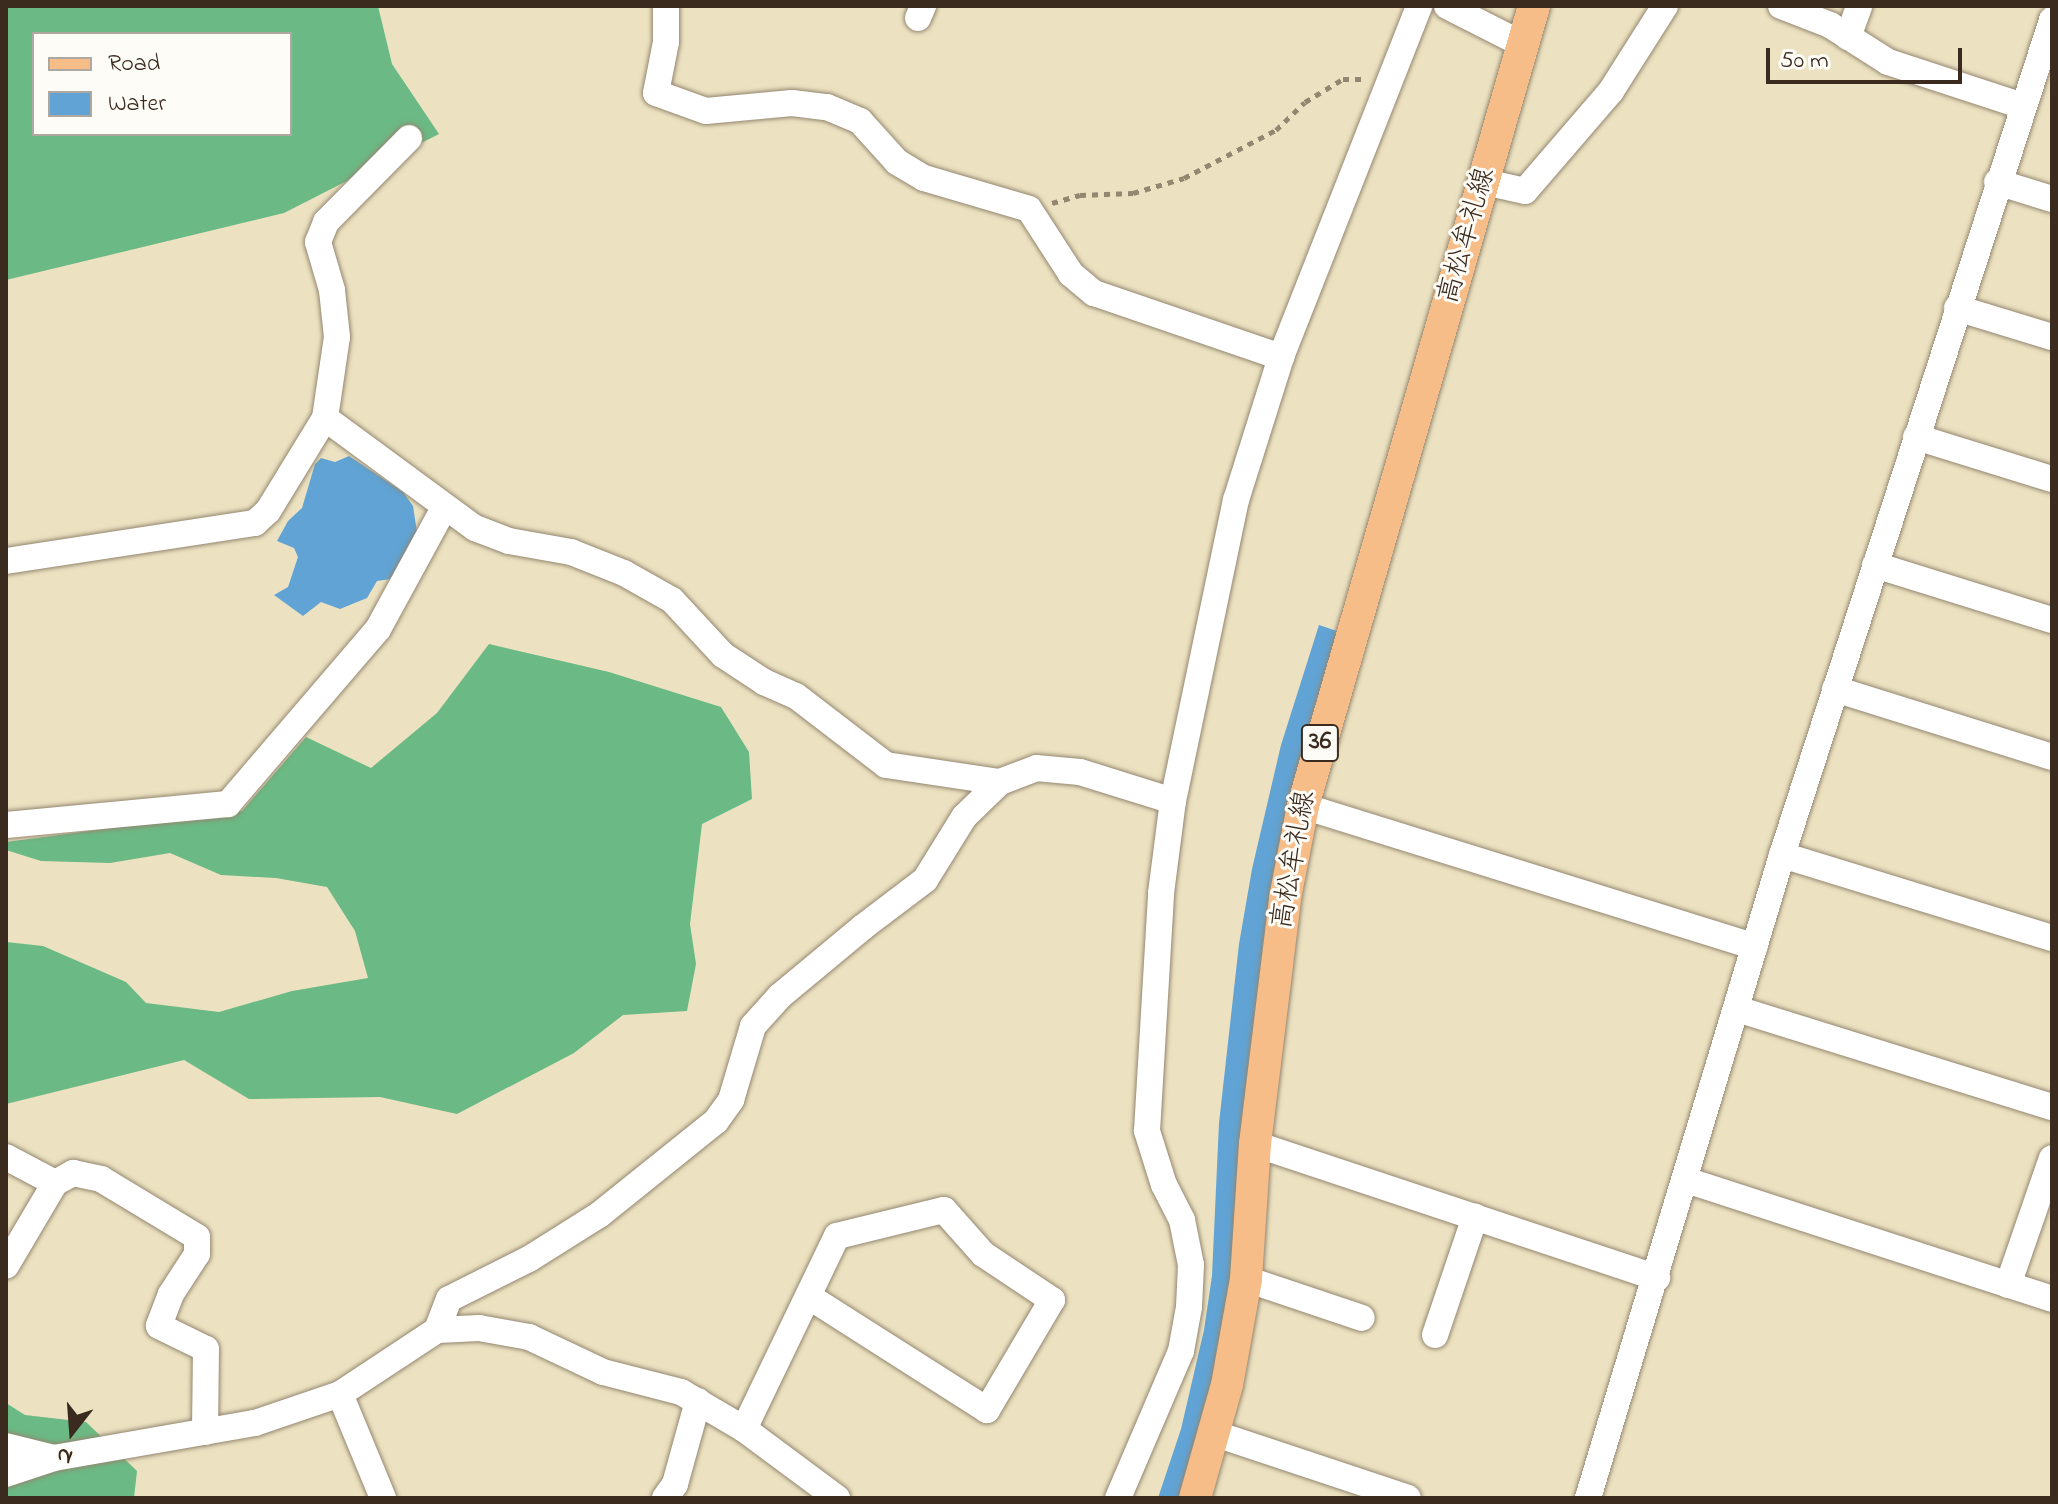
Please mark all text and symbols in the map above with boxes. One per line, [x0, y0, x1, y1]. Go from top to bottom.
legend [32, 32, 292, 136]
scale bar [1770, 32, 1966, 82]
text: 50 m [1780, 44, 1829, 79]
text: Road [108, 47, 160, 82]
text: Water [108, 87, 166, 122]
street label: 高松牟礼線 [1433, 164, 1503, 308]
road number: 36 [1300, 721, 1340, 765]
street label: 高松牟礼線 [1266, 788, 1324, 932]
north arrow [32, 1392, 112, 1472]
text: N [53, 1437, 77, 1472]

